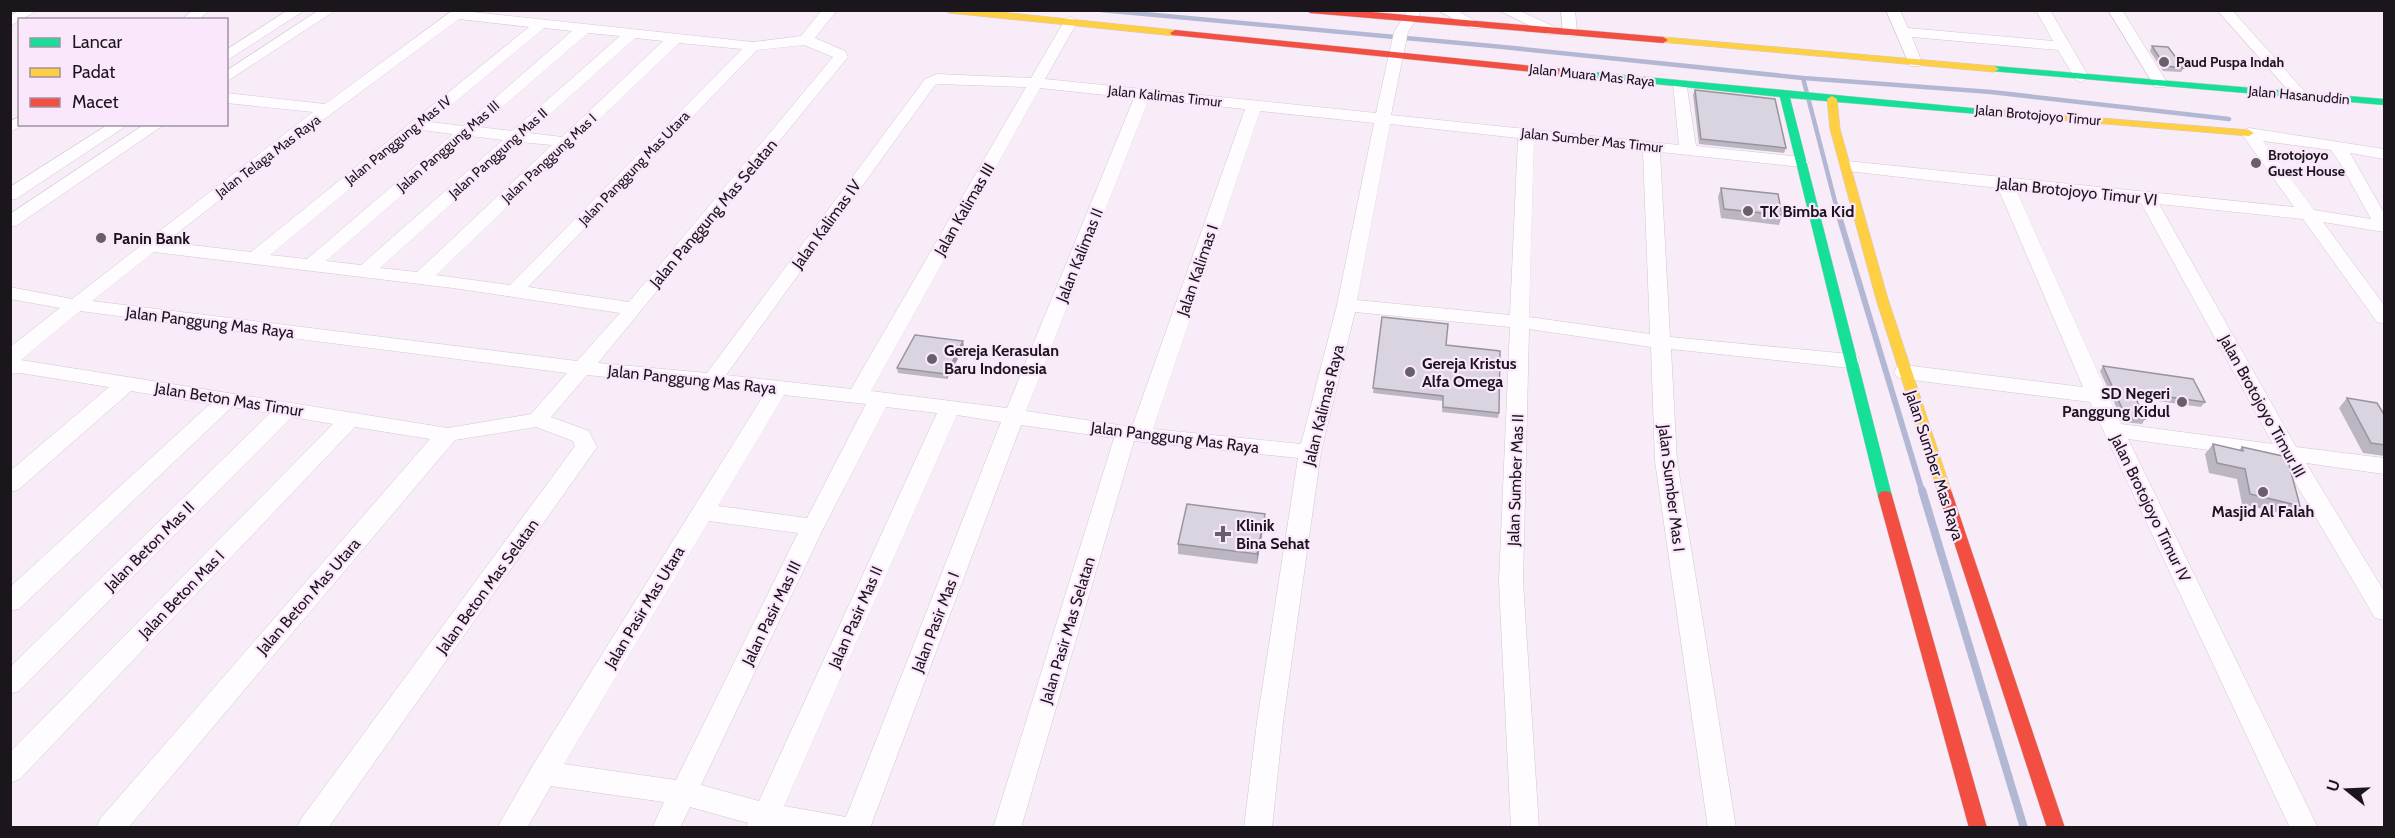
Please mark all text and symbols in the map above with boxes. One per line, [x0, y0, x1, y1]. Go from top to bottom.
legend [18, 18, 228, 126]
text: Lancar [72, 31, 123, 53]
place label: Paud Puspa Indah [2176, 53, 2284, 71]
marker: Paud Puspa Indah [2157, 55, 2171, 69]
street label: Jalan Muara Mas Raya [1527, 59, 1656, 91]
text: Padat [72, 61, 115, 83]
street label: Jalan Kalimas Timur [1106, 81, 1223, 111]
street label: Jalan Hasanuddin [2247, 82, 2351, 108]
text: Macet [72, 91, 118, 113]
street label: Jalan Panggung Mas IV [340, 91, 455, 189]
street label: Jalan Panggung Mas III [393, 97, 503, 195]
street label: Jalan Brotojoyo Timur [1973, 100, 2102, 130]
street label: Jalan Panggung Mas Utara [574, 107, 694, 230]
street label: Jalan Panggung Mas II [497, 109, 600, 207]
street label: Jalan Telaga Mas Raya [211, 110, 324, 202]
street label: Jalan Panggung Mas I [498, 110, 600, 206]
street label: Jalan Sumber Mas Timur [1519, 123, 1664, 156]
street label: Jalan Panggung Mas Selatan [645, 135, 781, 292]
place label: Brotojoyo Guest House [2268, 146, 2345, 180]
marker: Brotojoyo Guest House [2249, 156, 2263, 170]
street label: Jalan Kalimas III [930, 160, 999, 260]
street label: Jalan Brotojoyo Timur VI [1995, 173, 2158, 209]
street label: Jalan Kalimas IV [787, 176, 865, 273]
place label: TK Bimba Kid [1760, 202, 1854, 221]
marker: TK Bimba Kid [1741, 204, 1755, 218]
street label: Jalan Kalimas II [1052, 205, 1107, 306]
street label: Jalan Kalimas I [1173, 222, 1222, 319]
place label: Panin Bank [113, 229, 190, 248]
marker: Panin Bank [94, 231, 108, 245]
street label: Jalan Panggung Mas Raya [124, 303, 295, 342]
street label: Jalan Brotojoyo Timur III [2215, 331, 2310, 481]
place label: Gereja Kerasulan Baru Indonesia [944, 341, 1059, 378]
street label: Jalan Kalimas Raya [1299, 342, 1348, 469]
marker: Gereja Kerasulan Baru Indonesia [925, 352, 939, 366]
place label: Gereja Kristus Alfa Omega [1422, 354, 1517, 391]
street label: Jalan Panggung Mas Raya [606, 361, 777, 398]
marker: Gereja Kristus Alfa Omega [1403, 365, 1417, 379]
street label: Jalan Beton Mas Timur [152, 378, 305, 421]
place label: SD Negeri Panggung Kidul [2062, 384, 2170, 421]
street label: Jalan Sumber Mas Raya [1901, 387, 1968, 543]
marker: SD Negeri Panggung Kidul [2175, 395, 2189, 409]
street label: Jalan Sumber Mas II [1504, 414, 1527, 547]
street label: Jalan Panggung Mas Raya [1089, 418, 1260, 457]
street label: Jalan Sumber Mas I [1654, 422, 1689, 553]
street label: Jalan Brotojoyo Timur IV [2106, 430, 2195, 585]
marker: Masjid Al Falah [2256, 485, 2270, 499]
street label: Jalan Beton Mas II [100, 497, 198, 595]
place label: Masjid Al Falah [2212, 502, 2314, 521]
street label: Jalan Beton Mas Selatan [432, 515, 543, 658]
place label: Klinik Bina Sehat [1236, 516, 1310, 553]
marker: Klinik Bina Sehat [1214, 525, 1232, 543]
street label: Jalan Beton Mas Utara [252, 534, 364, 659]
street label: Jalan Pasir Mas Utara [600, 543, 688, 673]
street label: Jalan Beton Mas I [134, 546, 228, 642]
street label: Jalan Pasir Mas Selatan [1036, 554, 1099, 707]
street label: Jalan Pasir Mas III [738, 558, 805, 669]
street label: Jalan Pasir Mas II [824, 563, 886, 672]
street label: Jalan Pasir Mas I [907, 569, 963, 676]
north arrow [2317, 760, 2377, 820]
text: U [2322, 777, 2344, 794]

